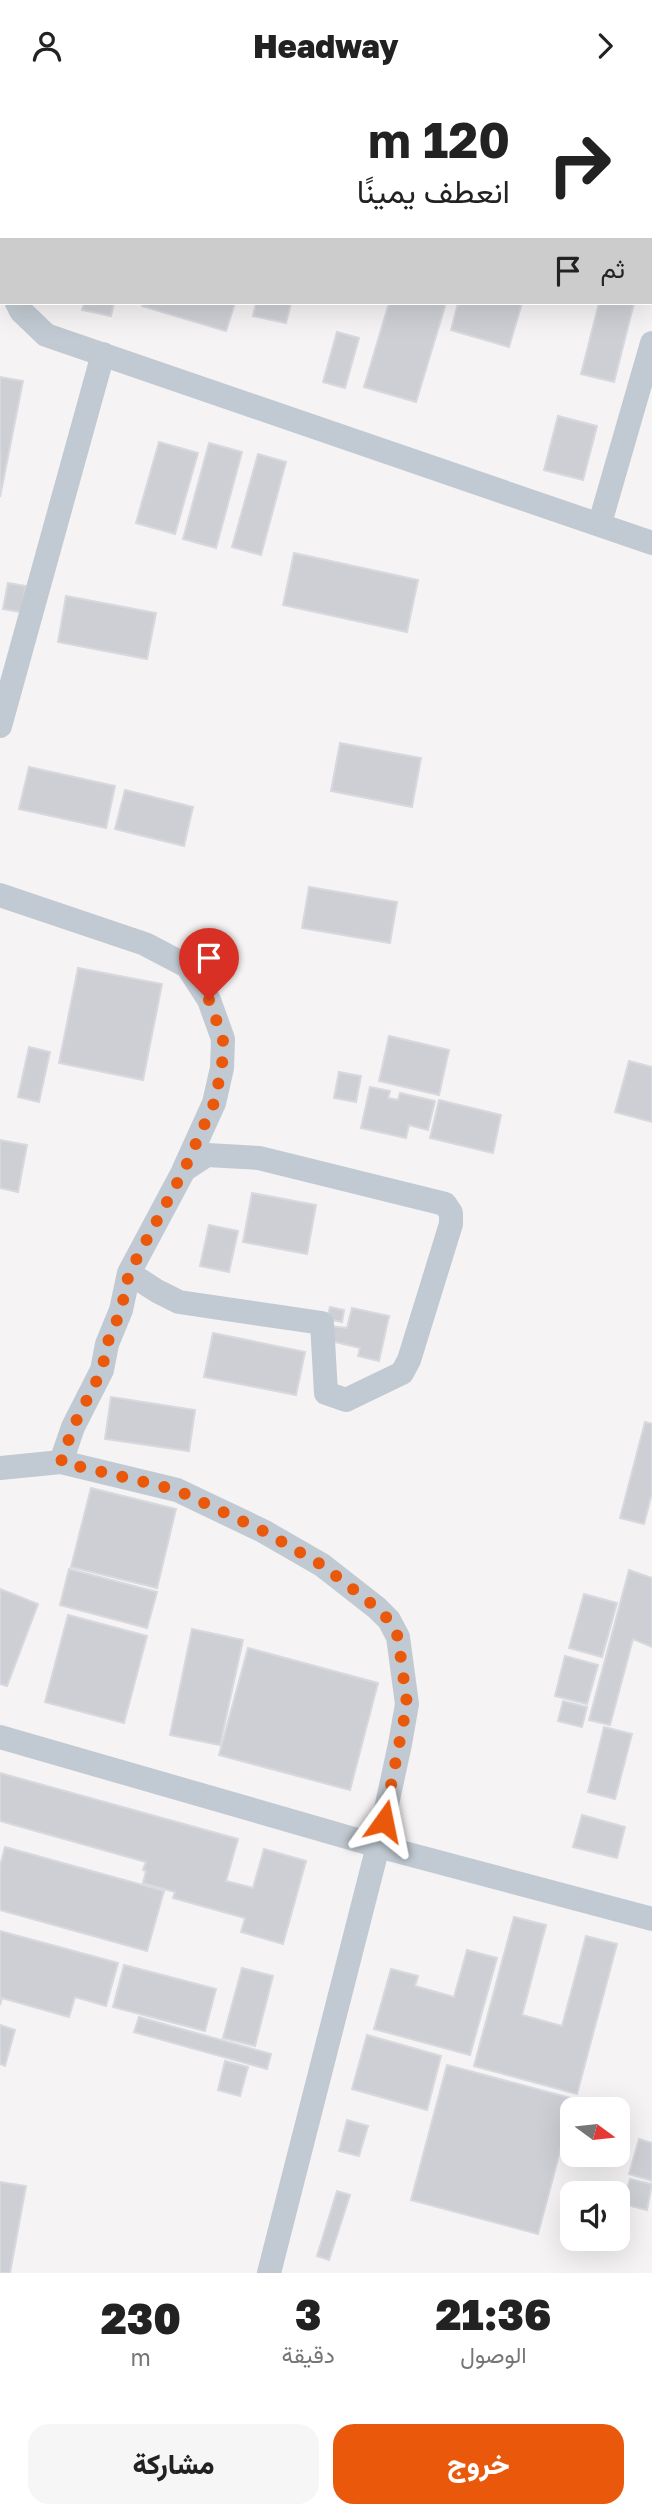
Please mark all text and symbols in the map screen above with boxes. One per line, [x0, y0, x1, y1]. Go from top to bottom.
icon: person [28, 27, 66, 65]
text: Headway [253, 27, 399, 65]
icon: forward [586, 27, 624, 65]
text: 120 m [368, 110, 510, 169]
icon: right [534, 119, 625, 210]
text: انعطف يمينًا [357, 172, 510, 210]
icon: arrive [549, 252, 587, 290]
text: ثم [601, 253, 625, 284]
pin [179, 928, 239, 1000]
icon: arrive [190, 939, 228, 977]
position arrow [347, 1784, 421, 1858]
north arrow [560, 2097, 630, 2167]
map controls [560, 2097, 630, 2251]
button: sound [560, 2181, 630, 2251]
text: 3 [295, 2289, 321, 2339]
text: 21:36 [435, 2289, 551, 2339]
text: 230 [101, 2293, 181, 2343]
text: دقيقة [282, 2340, 335, 2368]
text: الوصول [460, 2340, 527, 2368]
text: m [131, 2343, 151, 2371]
button: مشاركة [28, 2424, 319, 2504]
button: خروج [333, 2424, 624, 2504]

